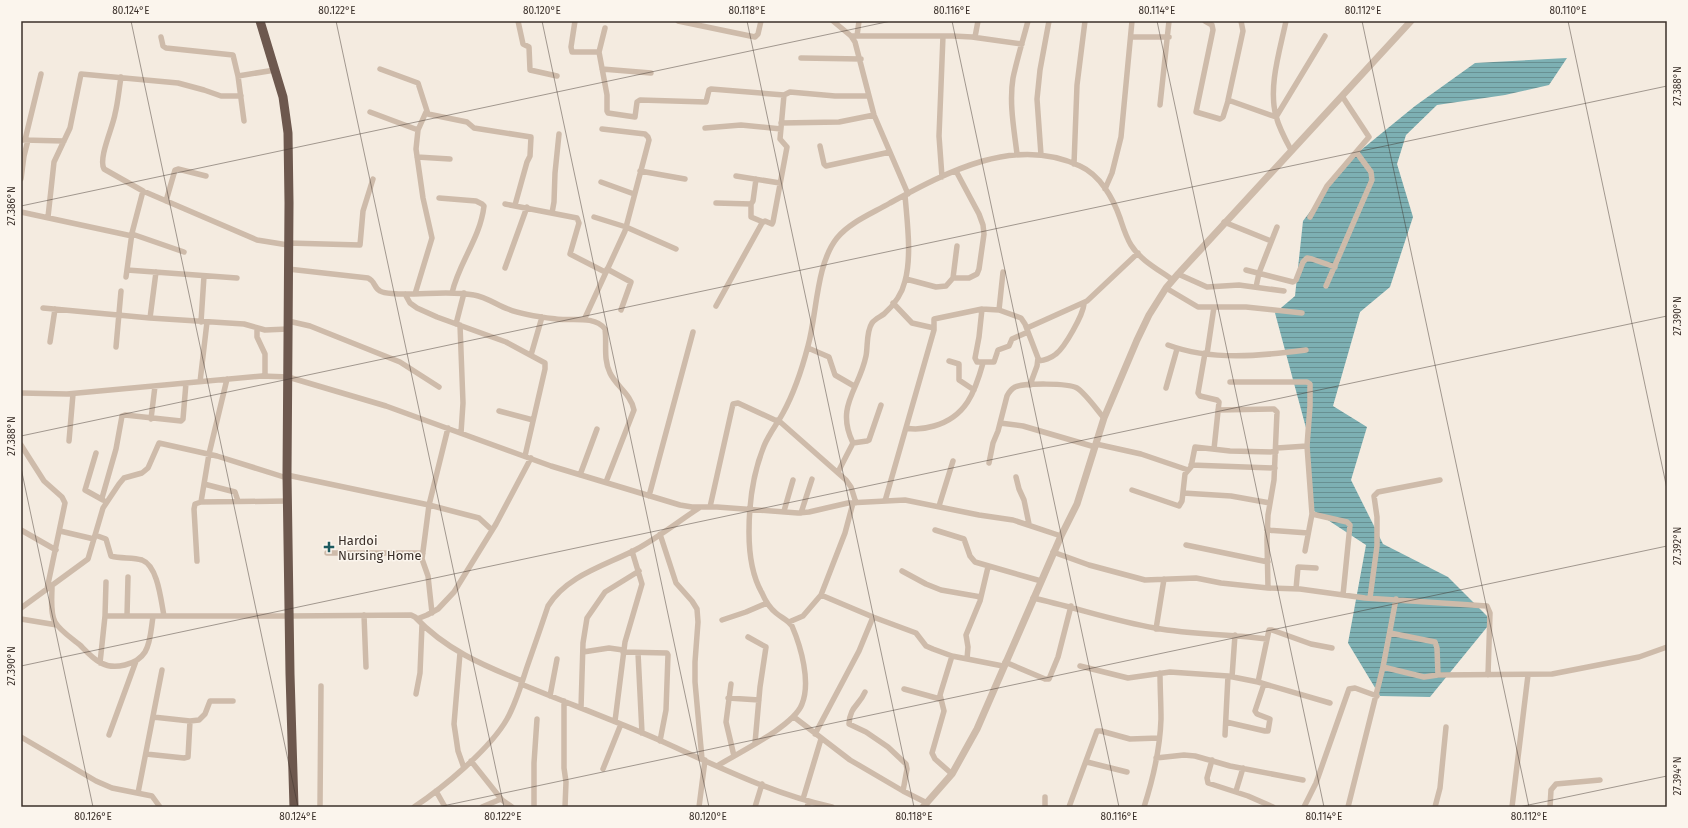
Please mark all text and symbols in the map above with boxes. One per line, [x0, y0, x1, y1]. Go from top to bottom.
text: 80.124°E [112, 5, 150, 17]
text: 80.122°E [318, 5, 356, 17]
text: 80.120°E [523, 5, 561, 17]
text: 80.118°E [728, 5, 766, 17]
text: 80.116°E [934, 5, 970, 17]
text: 80.114°E [1139, 5, 1175, 17]
text: 80.112°E [1345, 5, 1381, 17]
text: 80.110°E [1549, 5, 1587, 17]
text: 27.388°N [1672, 66, 1684, 106]
text: 27.386°N [6, 186, 18, 226]
text: 27.390°N [1672, 296, 1684, 336]
text: 27.388°N [6, 416, 18, 456]
text: 27.392°N [1672, 527, 1684, 565]
place label: Hardoi Nursing Home [338, 533, 422, 563]
marker: Hardoi Nursing Home [323, 541, 335, 553]
text: 27.390°N [6, 646, 18, 686]
text: 27.394°N [1672, 756, 1684, 796]
text: 80.126°E [74, 811, 112, 823]
text: 80.124°E [279, 811, 317, 823]
text: 80.122°E [484, 811, 522, 823]
text: 80.120°E [689, 811, 727, 823]
text: 80.118°E [895, 811, 933, 823]
text: 80.116°E [1101, 811, 1137, 823]
text: 80.114°E [1306, 811, 1342, 823]
text: 80.112°E [1511, 811, 1547, 823]

